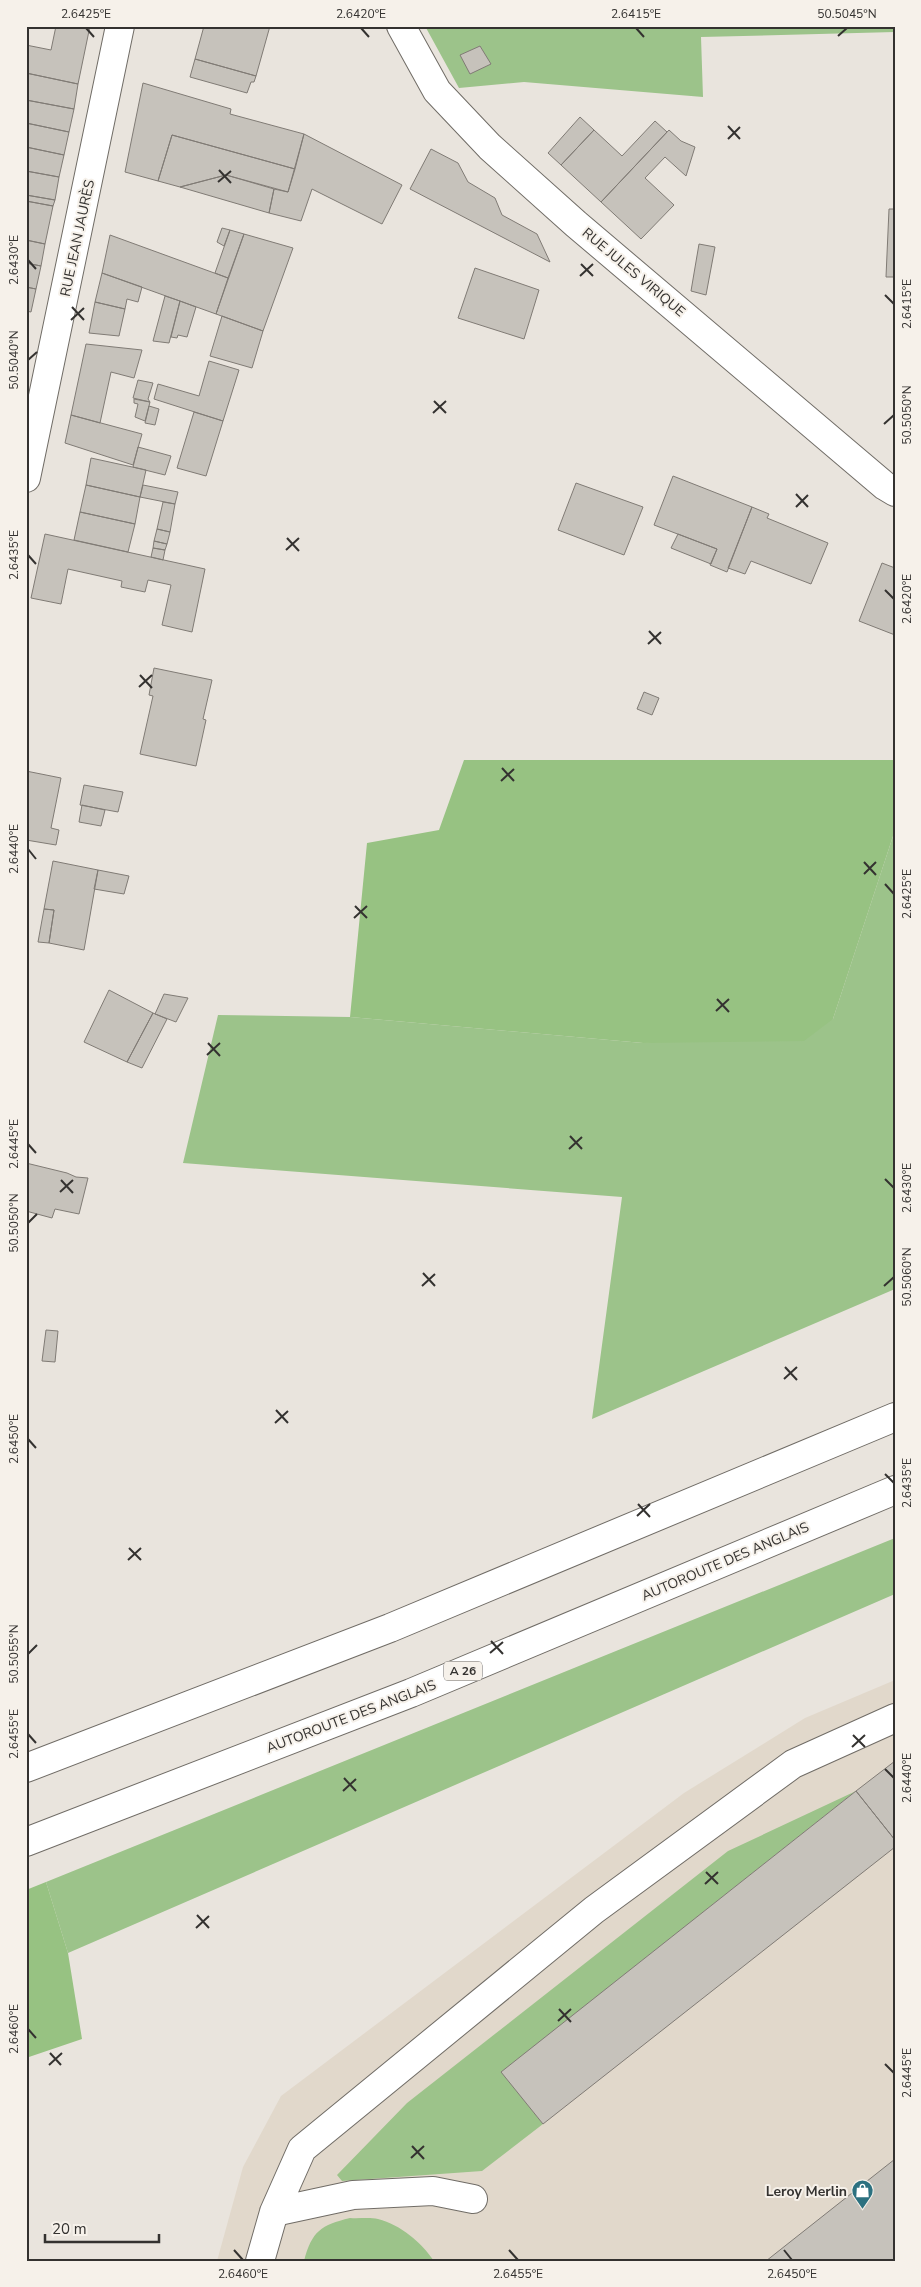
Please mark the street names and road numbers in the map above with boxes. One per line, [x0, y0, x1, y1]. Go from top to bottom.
street label: RUE JEAN JAURÈS [56, 178, 99, 298]
street label: RUE JULES VIRIQUE [578, 224, 689, 321]
street label: AUTOROUTE DES ANGLAIS [638, 1517, 812, 1605]
road number: A 26 [444, 1662, 482, 1680]
street label: AUTOROUTE DES ANGLAIS [264, 1675, 439, 1758]

